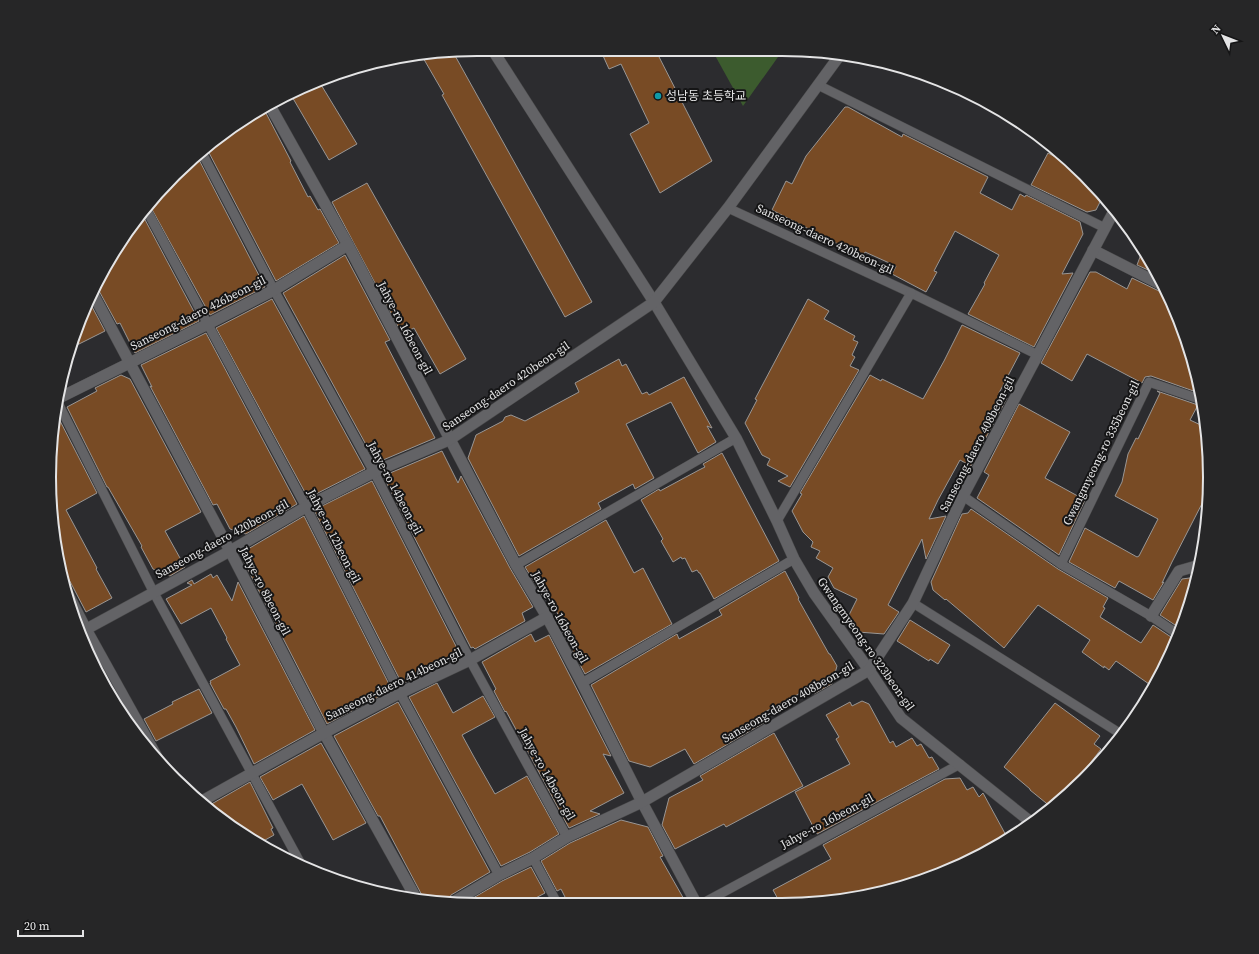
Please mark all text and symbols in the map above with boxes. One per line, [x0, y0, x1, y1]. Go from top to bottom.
north arrow [1203, 16, 1243, 56]
text: N [1208, 21, 1224, 38]
place label: 성남동 초등학교 [666, 88, 746, 104]
marker: 성남동 초등학교 [653, 91, 663, 101]
street label: Sanseong-daero 420beon-gil [754, 200, 897, 278]
street label: Sanseong-daero 426beon-gil [128, 272, 269, 354]
street label: Jahye-ro 16beon-gil [373, 278, 437, 378]
street label: Sanseong-daero 420beon-gil [439, 337, 573, 435]
street label: Sanseong-daero 408beon-gil [936, 373, 1018, 514]
street label: Gwangmyeong-ro 335beon-gil [1059, 378, 1143, 528]
street label: Jahye-ro 14beon-gil [363, 438, 427, 538]
street label: Jahye-ro 12beon-gil [303, 485, 365, 586]
street label: Sanseong-daero 420beon-gil [153, 495, 292, 582]
street label: Jahye-ro 8beon-gil [235, 543, 294, 638]
street label: Jahye-ro 16beon-gil [527, 567, 592, 666]
street label: Gwangmyeong-ro 323beon-gil [814, 574, 918, 714]
street label: Sanseong-daero 414beon-gil [323, 644, 465, 724]
street label: Sanseong-daero 408beon-gil [719, 657, 857, 746]
street label: Jahye-ro 14beon-gil [514, 724, 579, 823]
street label: Jahye-ro 16beon-gil [777, 789, 877, 853]
scale bar [18, 912, 83, 938]
text: 20 m [24, 918, 50, 934]

